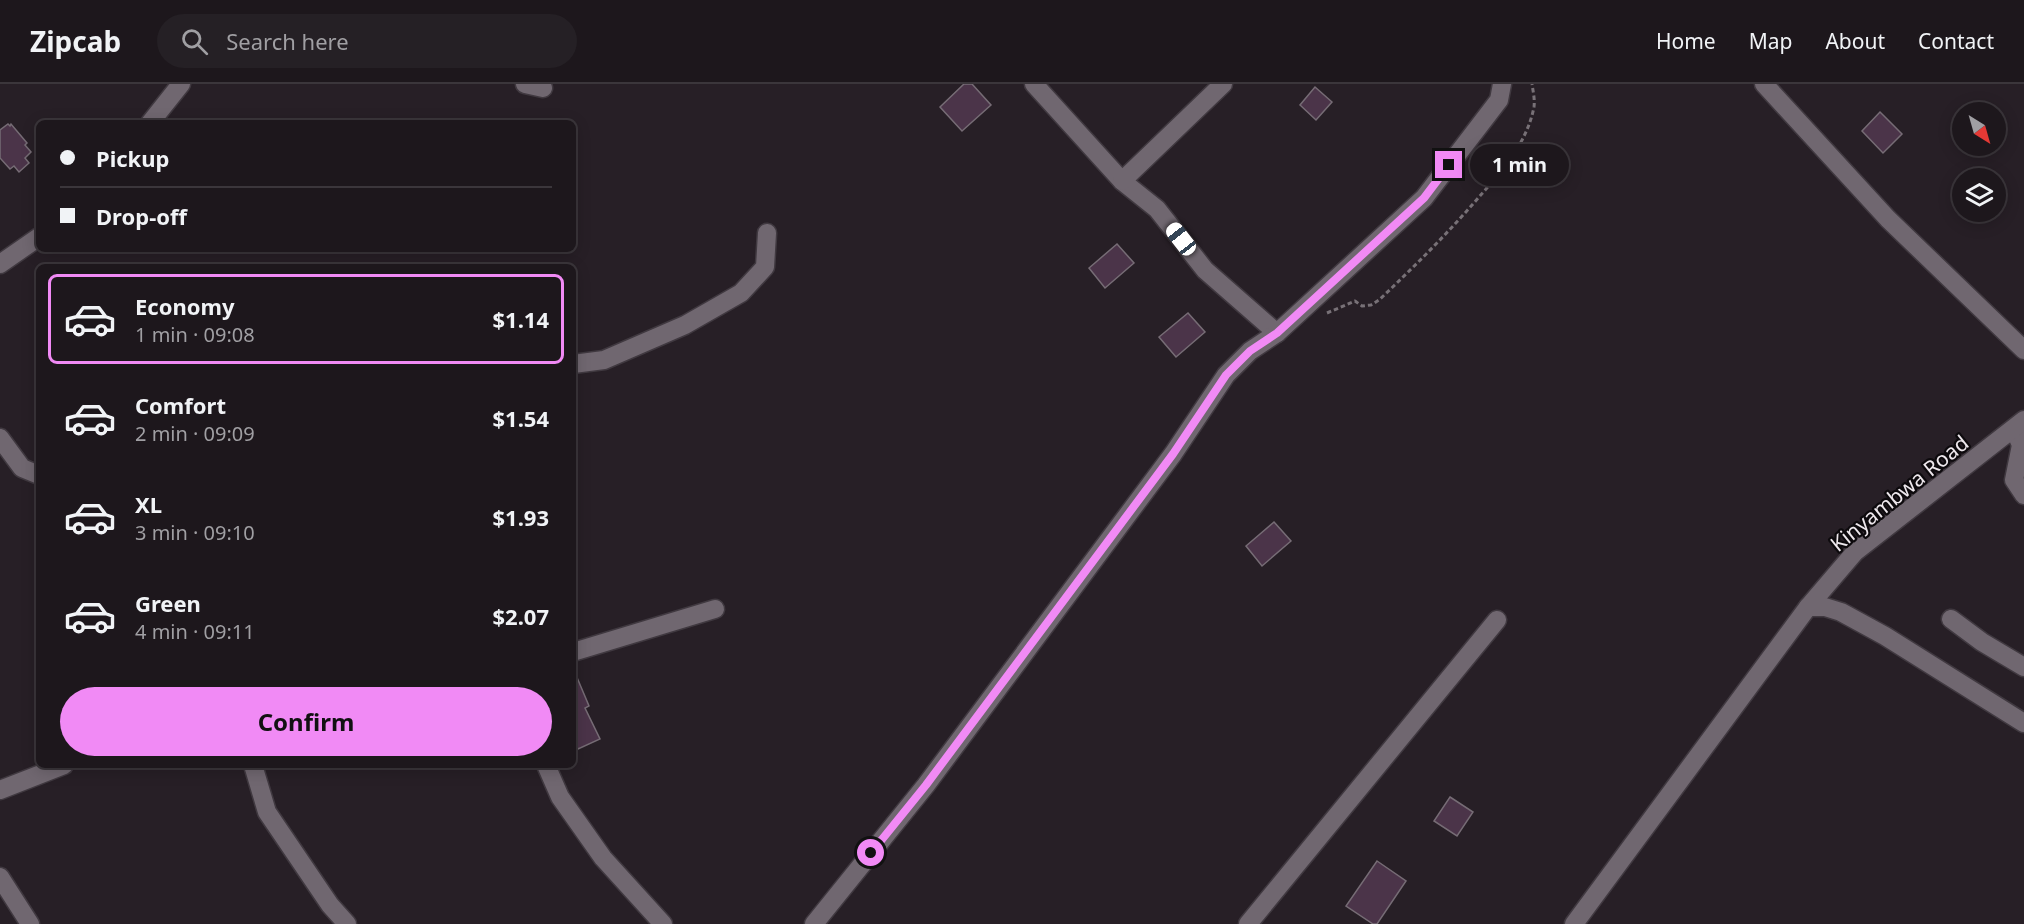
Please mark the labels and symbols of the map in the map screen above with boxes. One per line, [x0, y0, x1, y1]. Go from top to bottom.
north arrow [1952, 102, 2006, 156]
callout: 1 min [1470, 144, 1569, 186]
route end [1435, 151, 1462, 178]
car [1163, 219, 1199, 259]
street label: Kinyambwa Road [1824, 429, 1974, 557]
route start [857, 839, 884, 866]

